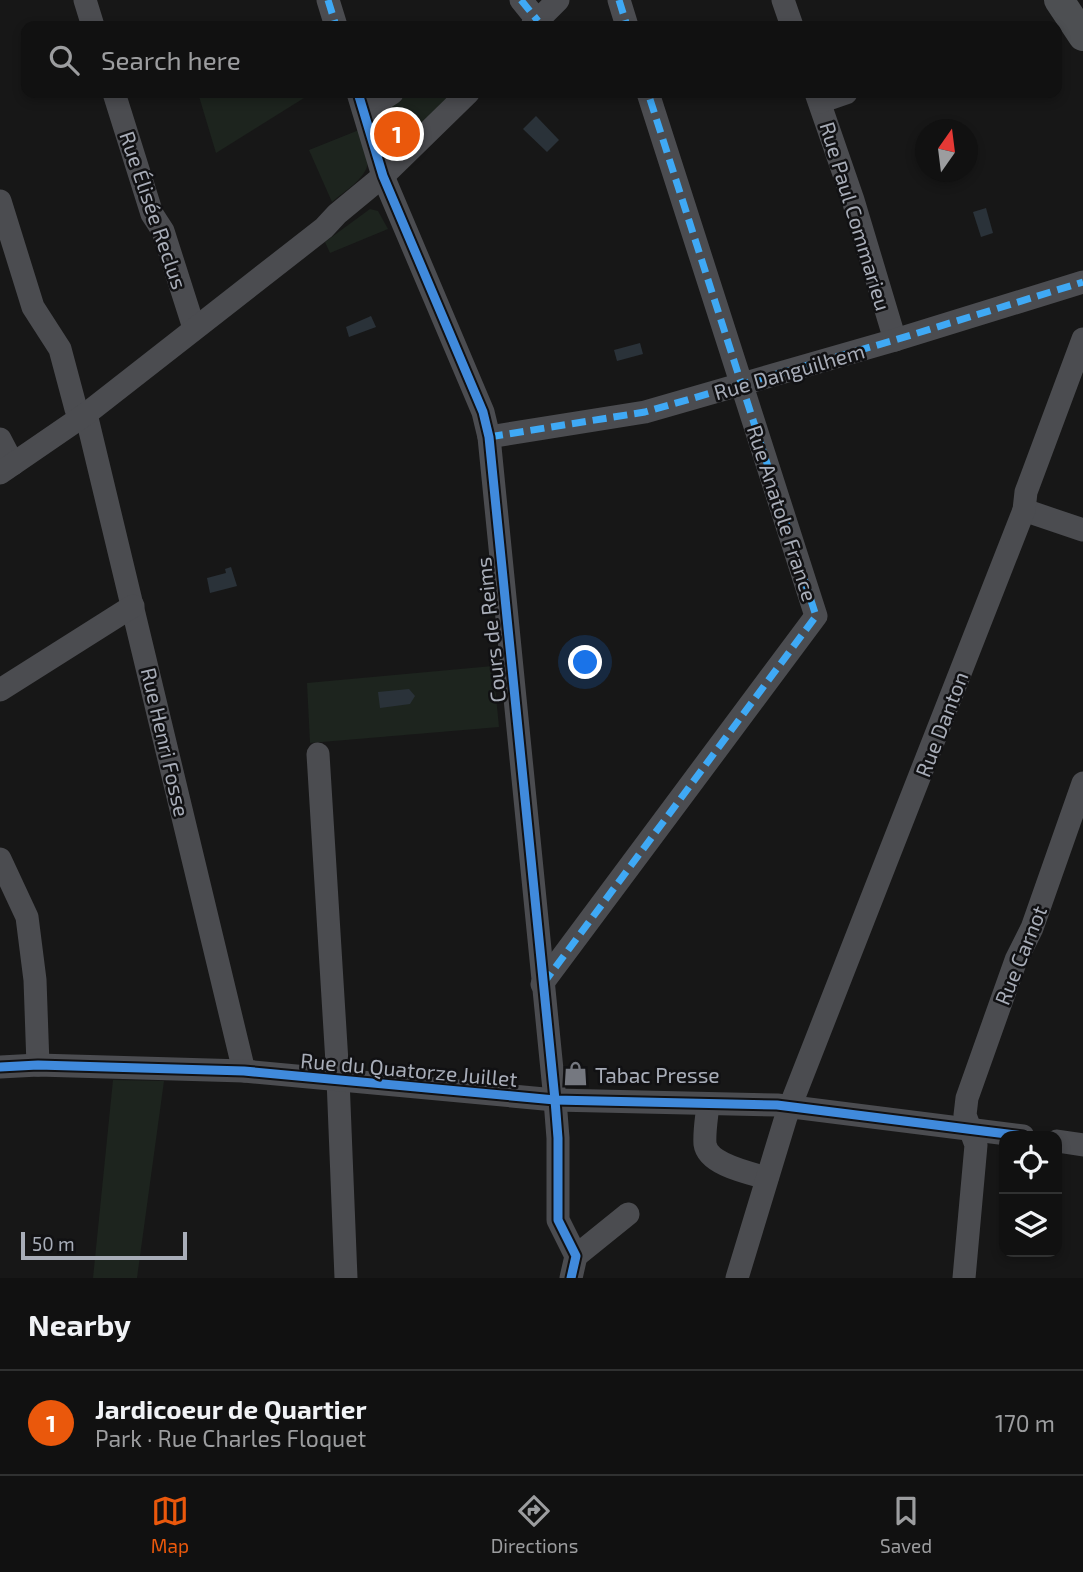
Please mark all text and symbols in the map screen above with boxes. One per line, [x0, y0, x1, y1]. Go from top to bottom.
search box [21, 21, 1062, 98]
icon: search [45, 41, 83, 79]
text: Search here [101, 44, 241, 75]
pin: 1 [374, 108, 420, 160]
street label: Rue Paul Commarieu [815, 119, 897, 313]
north arrow [915, 119, 978, 182]
street label: Rue Élisée Reclus [115, 128, 193, 292]
street label: Rue Danguilhem [711, 338, 867, 404]
street label: Rue Anatole France [743, 422, 823, 604]
street label: Cours de Reims [470, 556, 510, 704]
your location [568, 645, 602, 679]
street label: Rue Henri Fosse [137, 665, 195, 819]
street label: Rue Danton [909, 668, 973, 780]
street label: Rue Carnot [989, 902, 1051, 1008]
street label: Rue du Quatorze Juillet [299, 1047, 519, 1092]
shop icon: Tabac Presse [561, 1060, 589, 1088]
place label: Tabac Presse [595, 1062, 720, 1087]
map controls [999, 1131, 1062, 1257]
button: locate [999, 1131, 1062, 1194]
button: layers [999, 1194, 1062, 1257]
scale bar [21, 1229, 187, 1261]
text: 50 m [32, 1232, 75, 1255]
text: Nearby [28, 1306, 131, 1342]
text: Jardicoeur de Quartier [95, 1393, 367, 1424]
text: 1 [46, 1409, 56, 1437]
text: 170 m [995, 1409, 1055, 1437]
text: Park · Rue Charles Floquet [95, 1424, 366, 1452]
tab: Map [151, 1492, 189, 1557]
tab: Directions [491, 1492, 578, 1557]
tab: Saved [880, 1492, 932, 1557]

